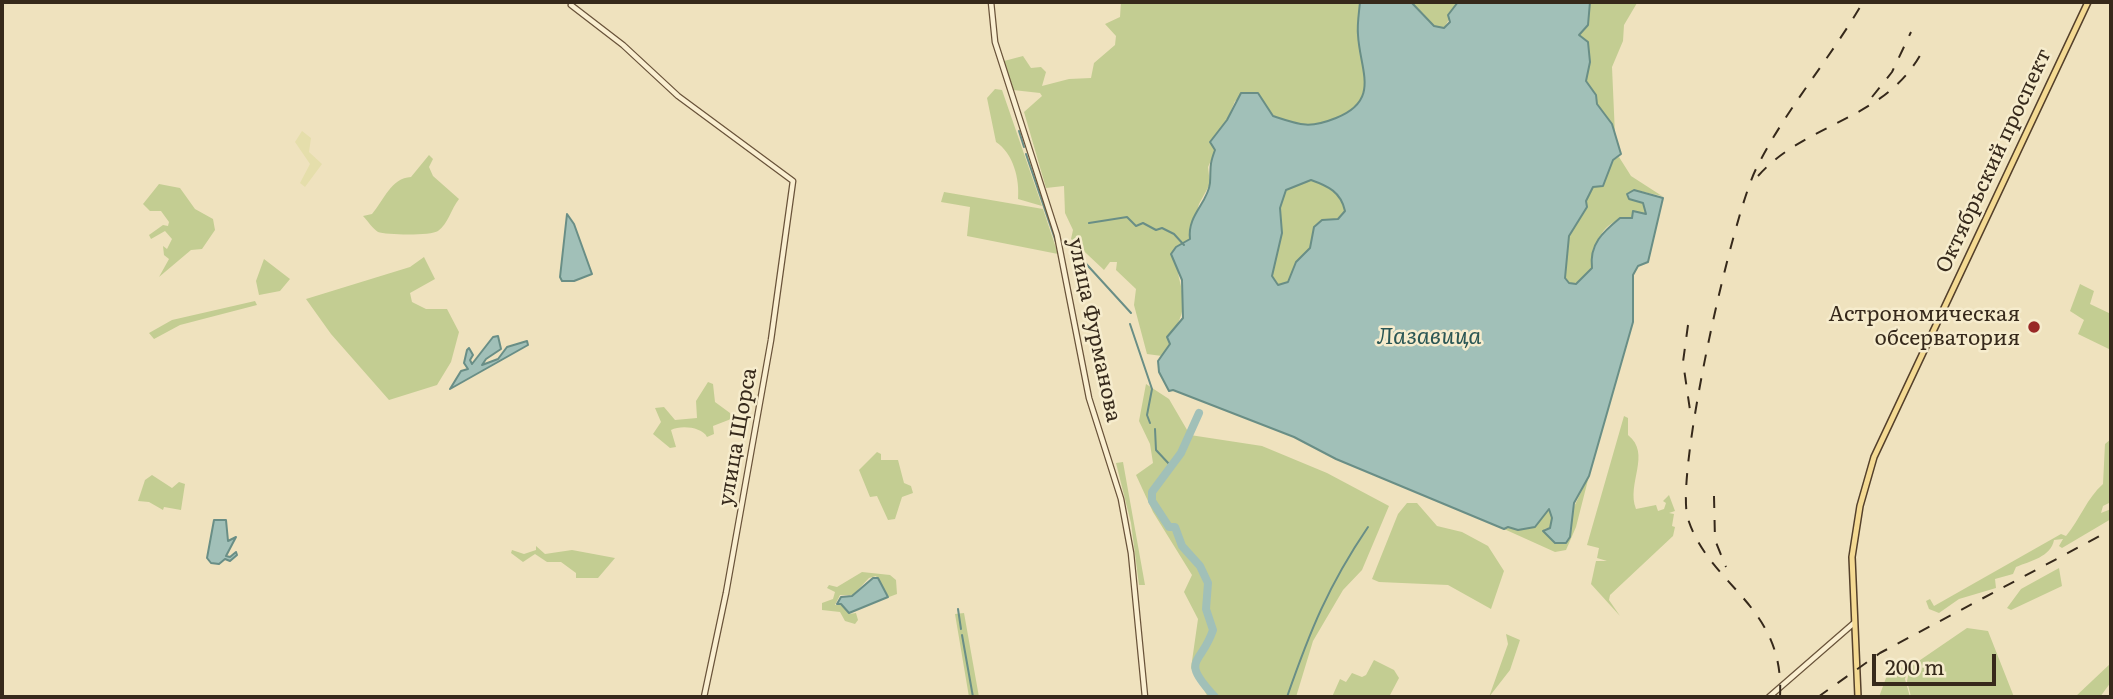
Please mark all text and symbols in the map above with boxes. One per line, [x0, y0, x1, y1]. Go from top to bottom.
street label: Октябрьский проспект [1931, 45, 2057, 277]
street label: улица Фурманова [1062, 235, 1126, 425]
place label: Aстрономическая обсерватория [1828, 302, 2020, 352]
marker: Aстрономическая обсерватория [2026, 319, 2042, 335]
water label: Лазавица [1377, 323, 1481, 351]
street label: улица Щорса [713, 366, 763, 508]
scale bar [1875, 640, 1999, 684]
text: 200 m [1885, 650, 1945, 681]

